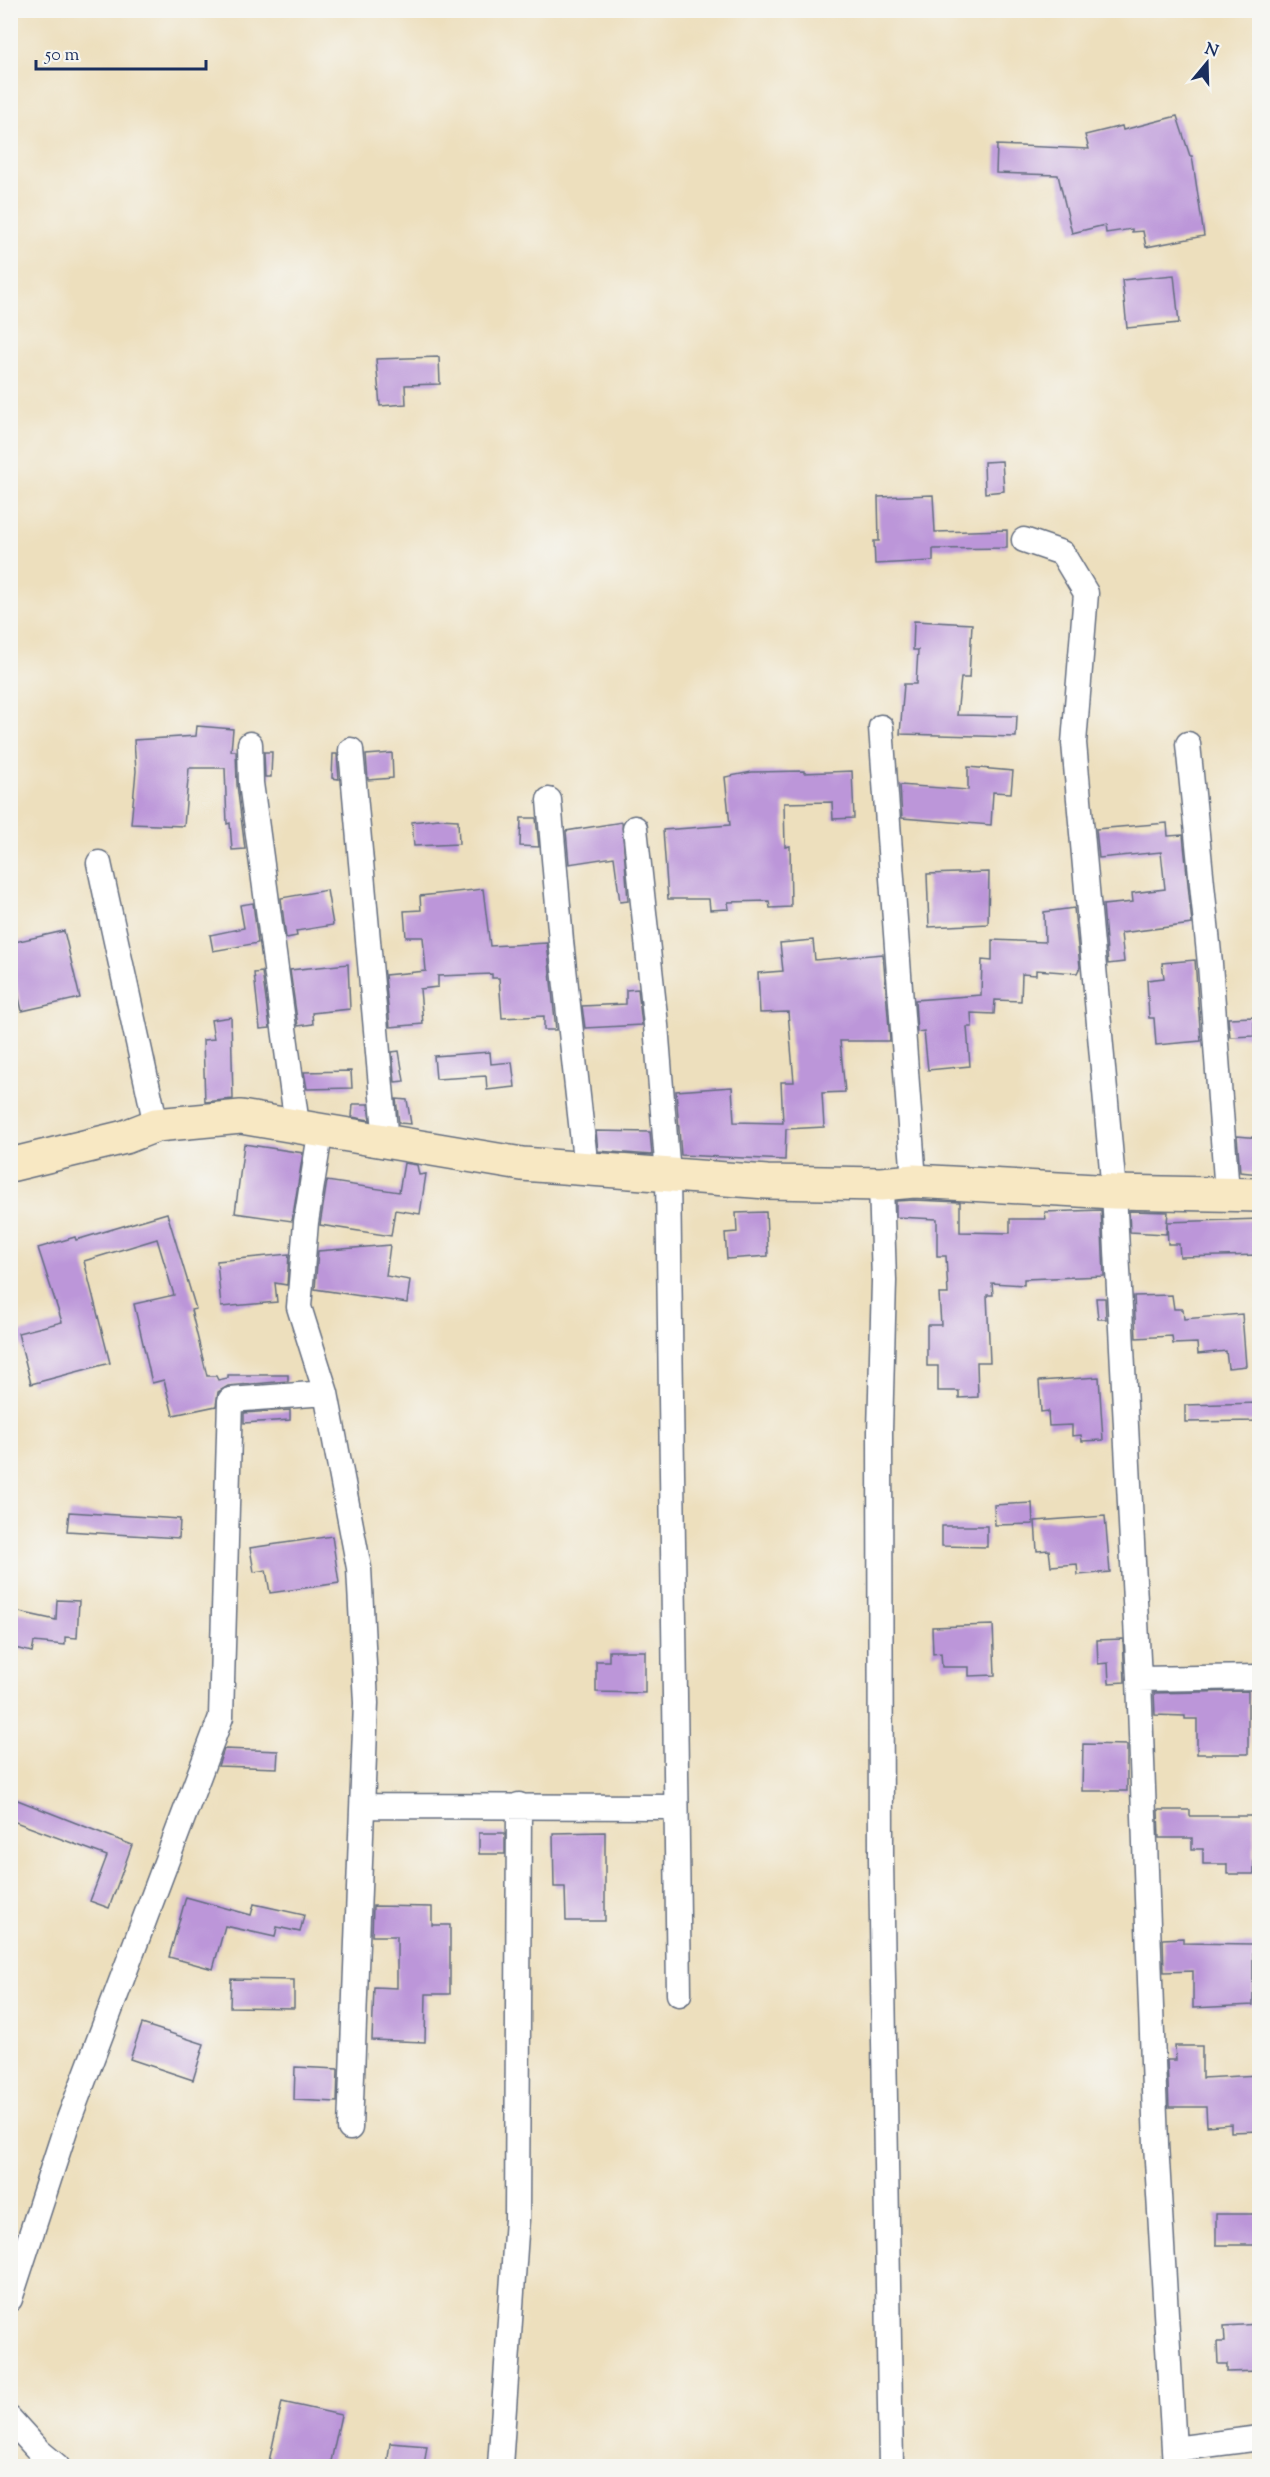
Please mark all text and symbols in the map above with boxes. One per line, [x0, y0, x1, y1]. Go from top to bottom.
scale bar [36, 33, 206, 71]
north arrow [1177, 33, 1237, 93]
text: N [1201, 38, 1221, 64]
text: 50 m [44, 43, 80, 69]

